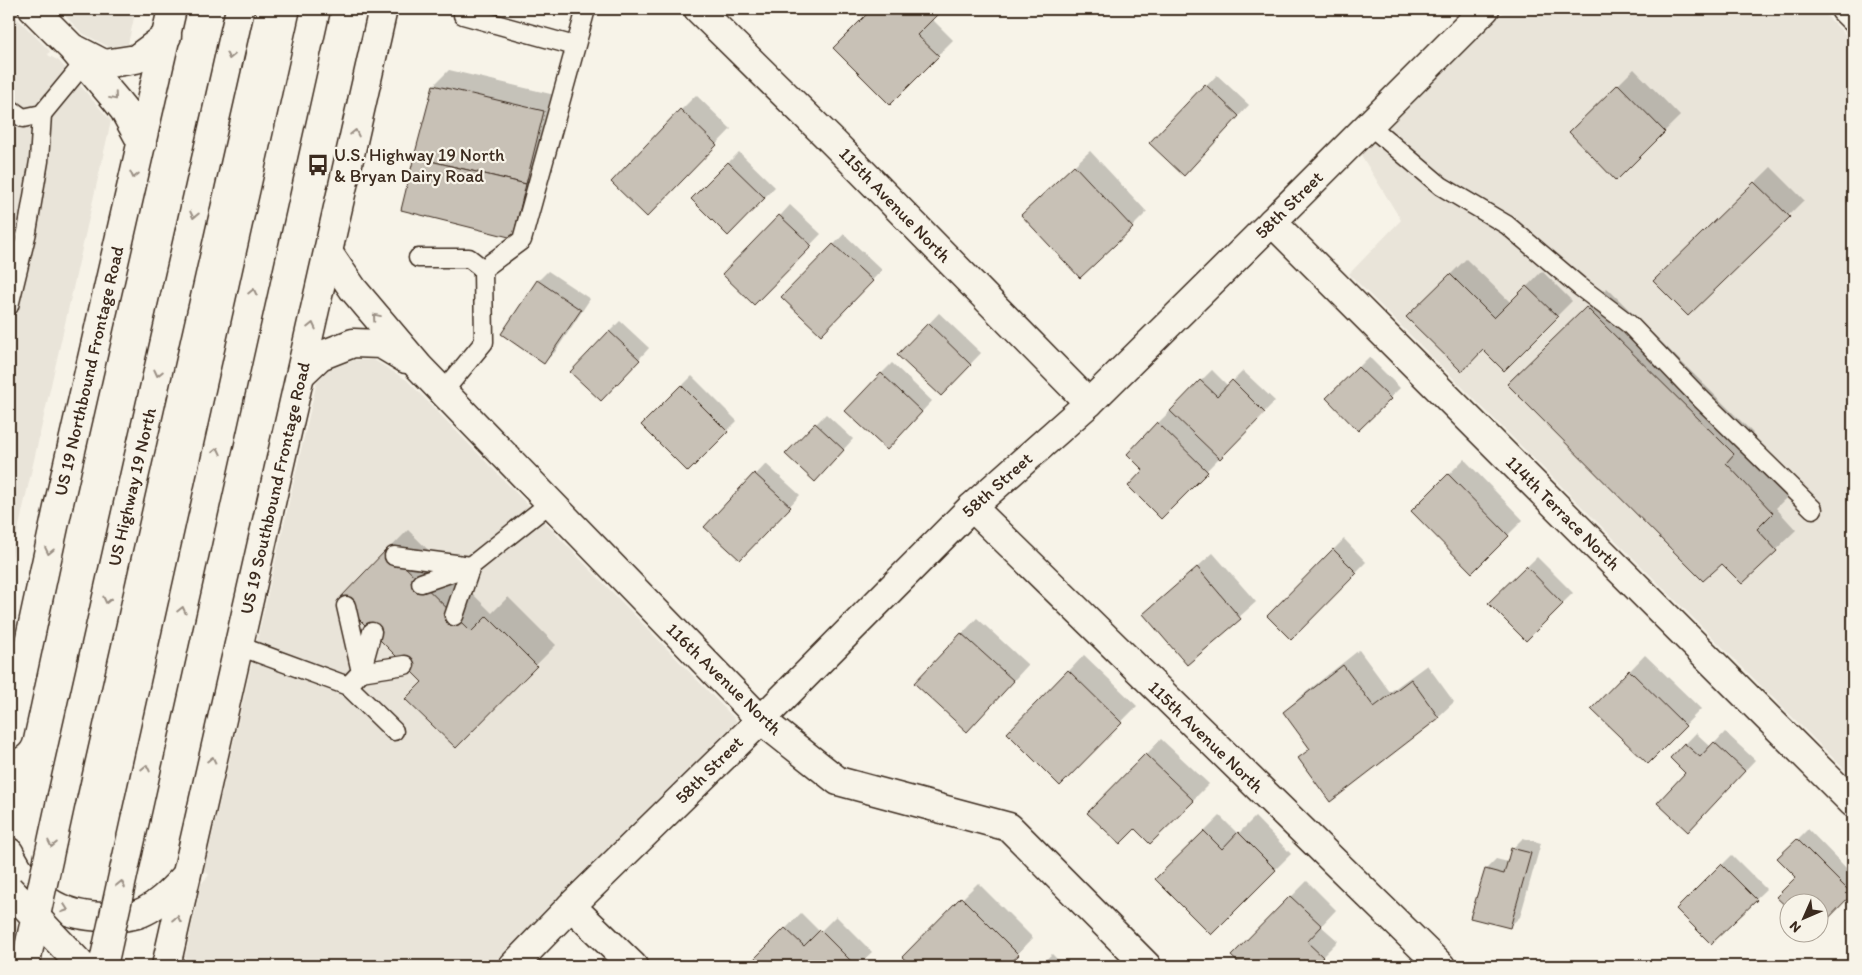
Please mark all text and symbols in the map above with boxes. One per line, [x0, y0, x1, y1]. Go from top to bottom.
one-way arrow [225, 52, 236, 61]
one-way arrow [108, 92, 117, 101]
one-way arrow [350, 129, 360, 138]
street label: 115th Avenue North [834, 143, 956, 268]
place label: U.S. Highway 19 North & Bryan Dairy Road [334, 144, 505, 187]
bus stop icon: U.S. Highway 19 North & Bryan Dairy Road [305, 152, 331, 178]
street label: 58th Street [1250, 166, 1328, 244]
one-way arrow [129, 170, 140, 179]
one-way arrow [189, 210, 200, 219]
street label: US 19 Northbound Frontage Road [50, 244, 129, 498]
one-way arrow [247, 288, 258, 297]
one-way arrow [373, 313, 382, 322]
one-way arrow [306, 322, 317, 331]
street label: US 19 Southbound Frontage Road [235, 360, 315, 616]
one-way arrow [153, 369, 164, 378]
street label: US Highway 19 North [103, 405, 161, 568]
one-way arrow [211, 447, 222, 455]
street label: 58th Street [957, 447, 1037, 522]
street label: 114th Terrace North [1501, 451, 1625, 575]
one-way arrow [44, 546, 54, 555]
one-way arrow [102, 596, 113, 605]
one-way arrow [176, 605, 187, 614]
street label: 116th Avenue North [662, 618, 787, 740]
street label: 115th Avenue North [1144, 676, 1269, 798]
street label: 58th Street [670, 731, 748, 809]
one-way arrow [206, 756, 217, 765]
one-way arrow [140, 764, 151, 773]
one-way arrow [47, 839, 58, 848]
one-way arrow [115, 880, 125, 889]
north arrow [1780, 892, 1830, 942]
one-way arrow [61, 904, 69, 914]
one-way arrow [171, 914, 181, 923]
text: N [1786, 917, 1805, 936]

